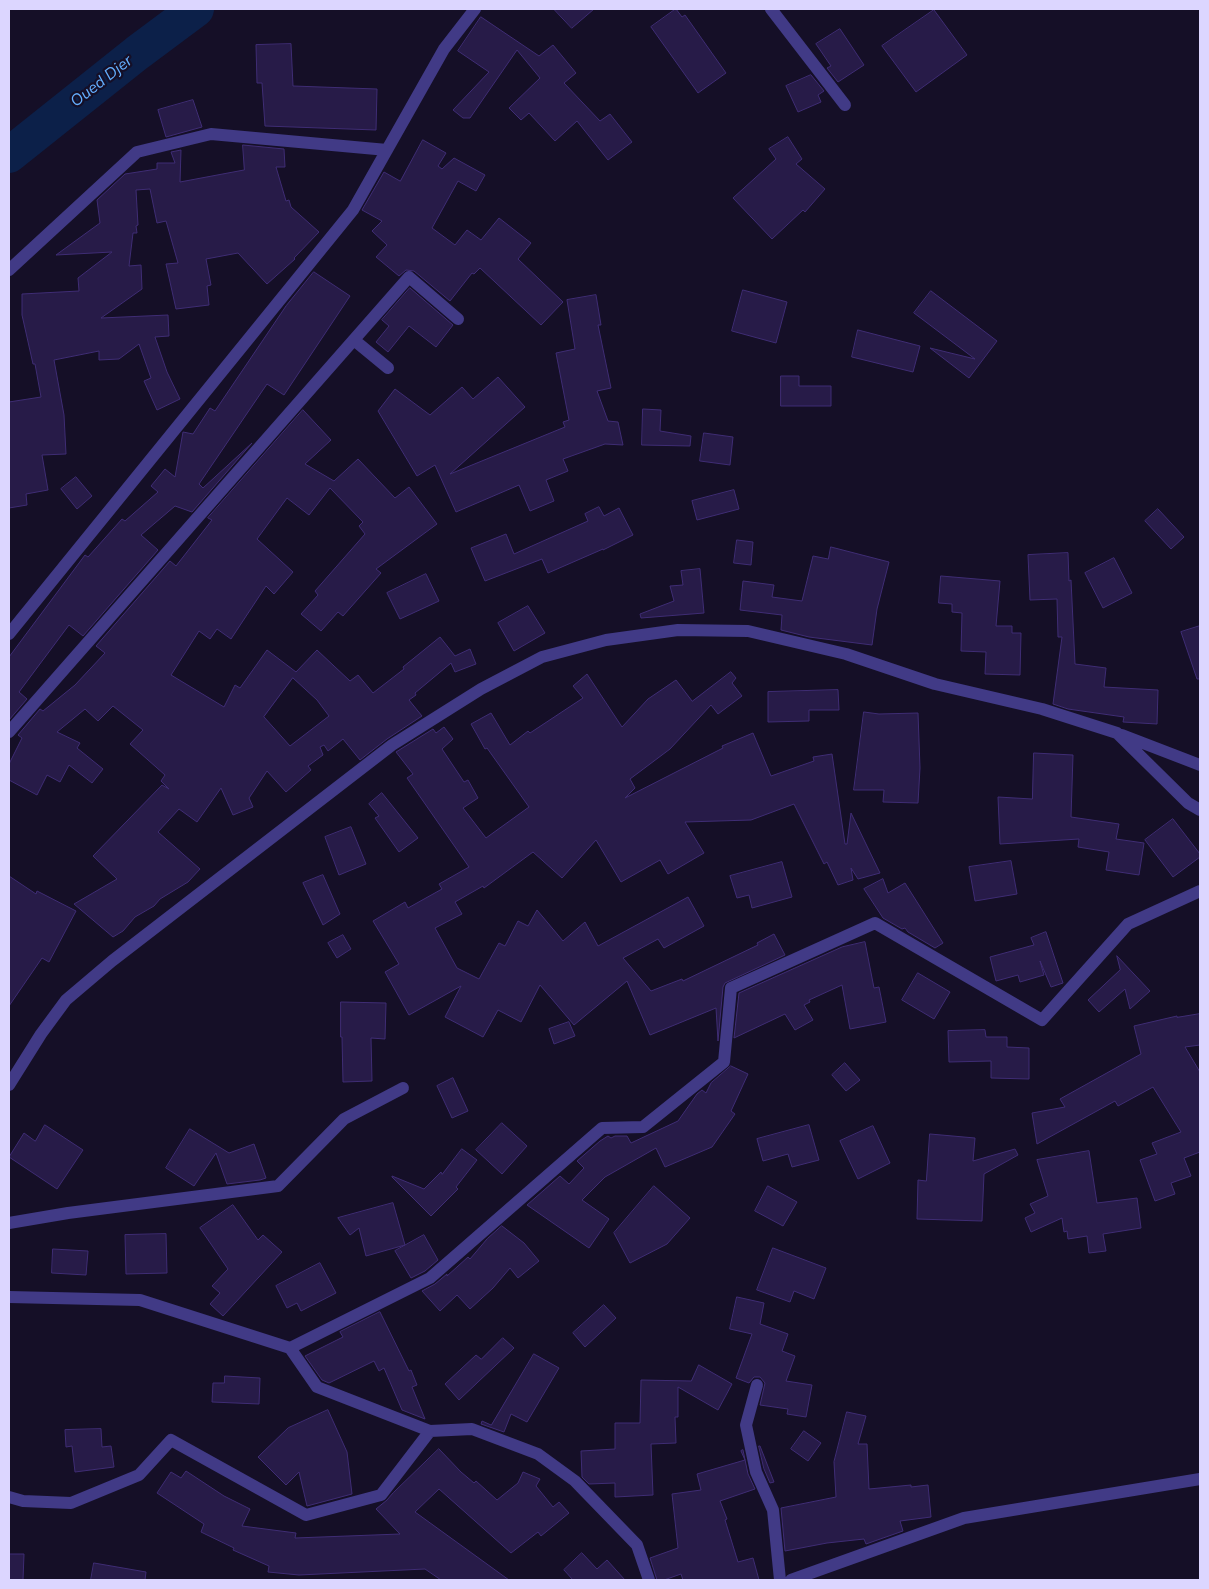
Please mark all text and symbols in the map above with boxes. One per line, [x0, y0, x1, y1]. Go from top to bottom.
water label: Oued Djer [67, 52, 137, 112]

